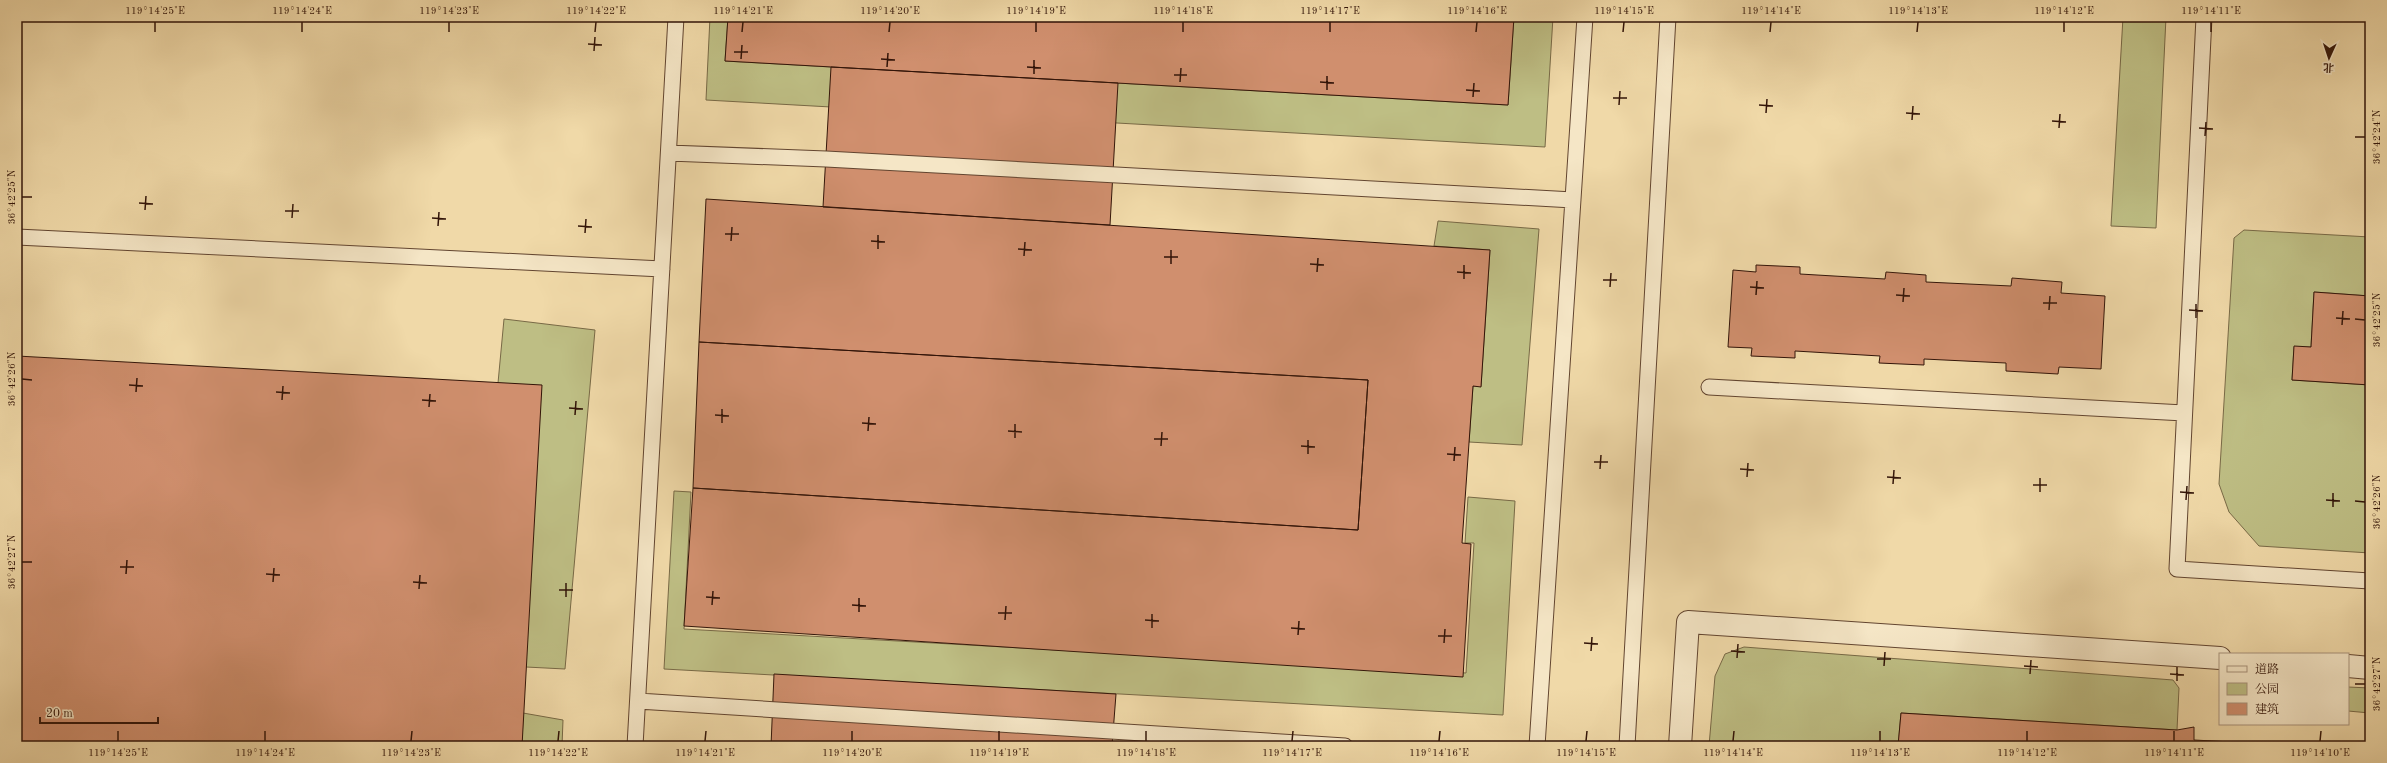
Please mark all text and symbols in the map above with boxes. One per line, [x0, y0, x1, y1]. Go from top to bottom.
text: 119°14'25"E [125, 6, 185, 16]
text: 119°14'24"E [272, 6, 332, 16]
text: 119°14'23"E [419, 6, 479, 16]
text: 119°14'22"E [566, 6, 626, 16]
text: 119°14'21"E [713, 6, 773, 16]
text: 119°14'20"E [860, 6, 920, 16]
text: 119°14'19"E [1006, 6, 1066, 16]
text: 119°14'18"E [1153, 6, 1213, 16]
text: 119°14'17"E [1300, 6, 1360, 16]
text: 119°14'16"E [1447, 6, 1507, 16]
text: 119°14'15"E [1594, 6, 1654, 16]
text: 119°14'14"E [1741, 6, 1801, 16]
text: 119°14'13"E [1888, 6, 1948, 16]
text: 119°14'12"E [2034, 6, 2094, 16]
text: 119°14'11"E [2181, 6, 2241, 16]
north arrow [2309, 38, 2349, 78]
text: 北 [2323, 61, 2334, 73]
text: 36°42'24"N [2372, 109, 2382, 164]
text: 36°42'25"N [7, 169, 17, 224]
text: 36°42'25"N [2372, 292, 2382, 347]
text: 36°42'26"N [7, 351, 17, 406]
text: 36°42'26"N [2372, 474, 2382, 529]
text: 36°42'27"N [7, 534, 17, 589]
legend [2219, 653, 2349, 725]
text: 36°42'27"N [2372, 656, 2382, 711]
text: 道路 [2255, 662, 2279, 676]
text: 公园 [2255, 683, 2279, 696]
scale bar [40, 699, 158, 725]
text: 建筑 [2255, 702, 2279, 716]
text: 20 m [46, 708, 73, 720]
text: 119°14'25"E [88, 748, 148, 758]
text: 119°14'24"E [235, 748, 295, 758]
text: 119°14'23"E [381, 748, 441, 758]
text: 119°14'22"E [528, 748, 588, 758]
text: 119°14'21"E [675, 748, 735, 758]
text: 119°14'20"E [822, 748, 882, 758]
text: 119°14'19"E [969, 748, 1029, 758]
text: 119°14'18"E [1116, 748, 1176, 758]
text: 119°14'17"E [1262, 748, 1322, 758]
text: 119°14'16"E [1409, 748, 1469, 758]
text: 119°14'15"E [1556, 748, 1616, 758]
text: 119°14'14"E [1703, 748, 1763, 758]
text: 119°14'13"E [1850, 748, 1910, 758]
text: 119°14'12"E [1997, 748, 2057, 758]
text: 119°14'11"E [2144, 748, 2204, 758]
text: 119°14'10"E [2290, 748, 2350, 758]

